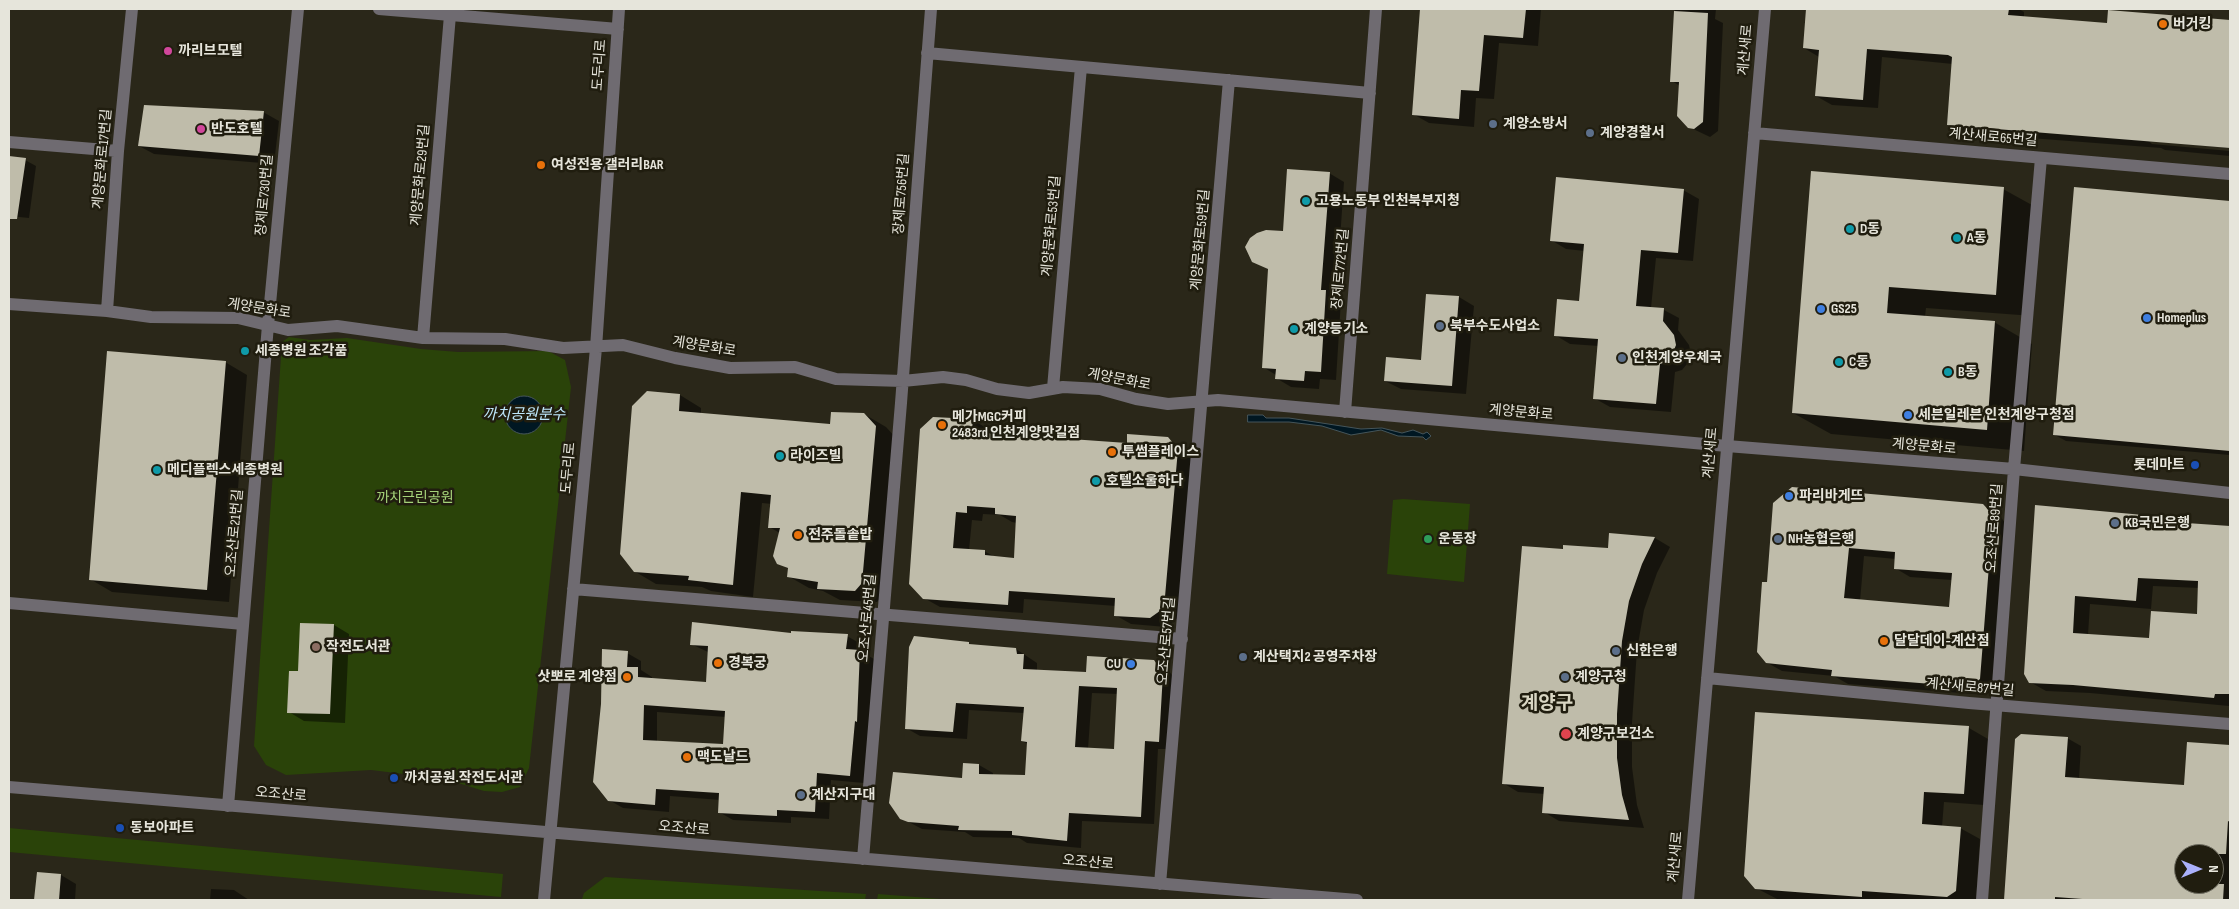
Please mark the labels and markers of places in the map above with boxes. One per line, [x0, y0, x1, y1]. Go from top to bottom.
place label: 버거킹 [2173, 16, 2212, 32]
marker: 버거킹 [2157, 18, 2169, 30]
place label: 까리브모텔 [178, 43, 242, 59]
marker: 까리브모텔 [162, 45, 174, 57]
place label: 계양소방서 [1503, 116, 1567, 132]
marker: 계양소방서 [1487, 118, 1499, 130]
place label: 반도호텔 [211, 121, 263, 137]
marker: 반도호텔 [195, 123, 207, 135]
place label: 계양경찰서 [1600, 125, 1664, 141]
marker: 계양경찰서 [1584, 127, 1596, 139]
place label: 여성전용 갤러리BAR [551, 157, 664, 173]
marker: 여성전용 갤러리BAR [535, 159, 547, 171]
place label: 고용노동부 인천북부지청 [1316, 193, 1460, 209]
marker: 고용노동부 인천북부지청 [1300, 195, 1312, 207]
place label: D동 [1860, 221, 1880, 237]
marker: D동 [1844, 223, 1856, 235]
place label: A동 [1967, 230, 1987, 246]
marker: A동 [1951, 232, 1963, 244]
place label: GS25 [1831, 301, 1857, 317]
marker: GS25 [1815, 303, 1827, 315]
place label: Homeplus [2157, 310, 2206, 326]
marker: Homeplus [2141, 312, 2153, 324]
place label: 북부수도사업소 [1450, 318, 1540, 334]
marker: 북부수도사업소 [1434, 320, 1446, 332]
place label: 계양등기소 [1304, 321, 1368, 337]
marker: 계양등기소 [1288, 323, 1300, 335]
place label: 세종병원 조각품 [255, 343, 347, 359]
marker: 세종병원 조각품 [239, 345, 251, 357]
place label: 인천계양우체국 [1632, 350, 1722, 366]
marker: 인천계양우체국 [1616, 352, 1628, 364]
place label: C동 [1849, 354, 1869, 370]
marker: C동 [1833, 356, 1845, 368]
place label: B동 [1958, 364, 1978, 380]
marker: B동 [1942, 366, 1954, 378]
place label: 세븐일레븐 인천계앙구청점 [1918, 407, 2075, 423]
place label: 메가MGC커피 2483rd 인천계양맛길점 [952, 409, 1080, 442]
marker: 세븐일레븐 인천계앙구청점 [1902, 409, 1914, 421]
marker: 메가MGC커피 2483rd 인천계양맛길점 [936, 419, 948, 431]
place label: 투썸플레이스 [1122, 444, 1199, 460]
marker: 투썸플레이스 [1106, 446, 1118, 458]
place label: 라이즈빌 [790, 448, 842, 464]
marker: 라이즈빌 [774, 450, 786, 462]
place label: 롯데마트 [2133, 457, 2185, 473]
marker: 롯데마트 [2189, 459, 2201, 471]
place label: 메디플렉스세종병원 [167, 462, 283, 478]
marker: 메디플렉스세종병원 [151, 464, 163, 476]
place label: 호텔소울하다 [1106, 473, 1183, 489]
marker: 호텔소울하다 [1090, 475, 1102, 487]
place label: 파리바게뜨 [1799, 488, 1863, 504]
marker: 파리바게뜨 [1783, 490, 1795, 502]
place label: KB국민은행 [2125, 515, 2190, 531]
marker: KB국민은행 [2109, 517, 2121, 529]
place label: 전주돌솥밥 [808, 527, 872, 543]
marker: 전주돌솥밥 [792, 529, 804, 541]
place label: 운동장 [1438, 531, 1477, 547]
place label: NH농협은행 [1788, 531, 1854, 547]
marker: 운동장 [1422, 533, 1434, 545]
marker: NH농협은행 [1772, 533, 1784, 545]
place label: 달달데이-계산점 [1894, 633, 1990, 649]
marker: 달달데이-계산점 [1878, 635, 1890, 647]
place label: 작전도서관 [326, 639, 390, 655]
marker: 작전도서관 [310, 641, 322, 653]
place label: 신한은행 [1626, 643, 1678, 659]
marker: 신한은행 [1610, 645, 1622, 657]
place label: 계산택지2 공영주차장 [1253, 649, 1377, 665]
marker: 계산택지2 공영주차장 [1237, 651, 1249, 663]
place label: 경복궁 [728, 655, 767, 671]
place label: CU [1107, 656, 1121, 672]
marker: 경복궁 [712, 657, 724, 669]
marker: CU [1125, 658, 1137, 670]
place label: 삿뽀로 계양점 [538, 669, 617, 685]
place label: 계양구청 [1575, 669, 1627, 685]
marker: 삿뽀로 계양점 [621, 671, 633, 683]
marker: 계양구청 [1559, 671, 1571, 683]
place label: 계양구보건소 [1577, 726, 1654, 742]
marker: 계양구보건소 [1559, 727, 1573, 741]
place label: 맥도날드 [697, 749, 749, 765]
marker: 맥도날드 [681, 751, 693, 763]
place label: 까치공원.작전도서관 [404, 770, 523, 786]
marker: 까치공원.작전도서관 [388, 772, 400, 784]
place label: 계산지구대 [811, 787, 875, 803]
marker: 계산지구대 [795, 789, 807, 801]
place label: 동보아파트 [130, 820, 194, 836]
marker: 동보아파트 [114, 822, 126, 834]

